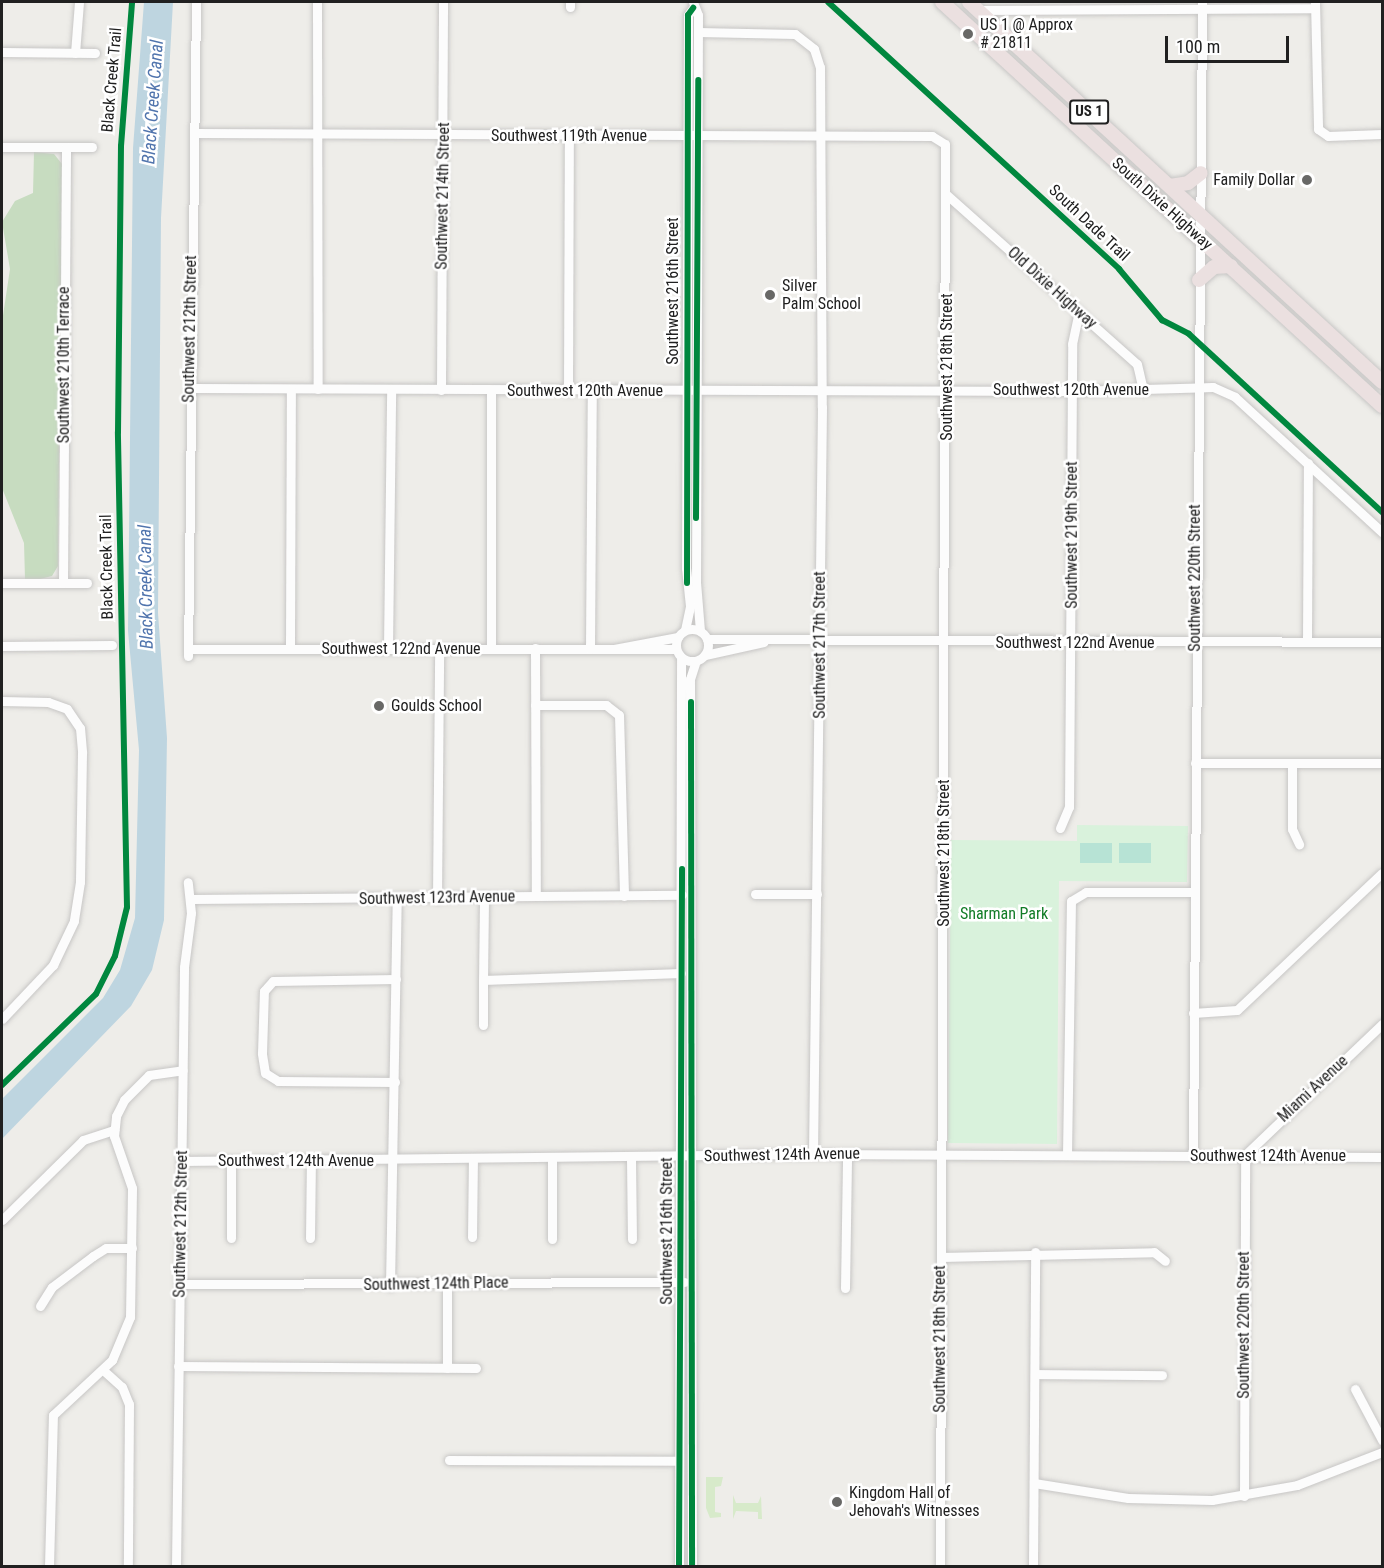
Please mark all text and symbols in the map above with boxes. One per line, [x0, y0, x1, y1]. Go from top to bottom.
place label: US 1 @ Approx # 21811 [980, 15, 1073, 53]
scale bar [1168, 24, 1292, 62]
street label: Black Creek Trail [98, 27, 126, 133]
marker: US 1 @ Approx # 21811 [961, 27, 975, 41]
text: 100 m [1176, 36, 1220, 57]
water label: Black Creek Canal [138, 39, 168, 165]
road number: US 1 [1068, 100, 1110, 124]
street label: Southwest 214th Street [432, 122, 454, 270]
street label: Southwest 119th Avenue [491, 126, 647, 146]
street label: South Dixie Highway [1108, 154, 1216, 254]
place label: Family Dollar [1213, 170, 1295, 190]
marker: Family Dollar [1300, 173, 1314, 187]
street label: South Dade Trail [1045, 181, 1133, 265]
street label: Southwest 216th Street [663, 217, 683, 365]
street label: Old Dixie Highway [1003, 243, 1101, 333]
street label: Southwest 212th Street [179, 255, 201, 403]
place label: Silver Palm School [782, 276, 861, 314]
street label: Southwest 210th Terrace [54, 286, 74, 444]
marker: Silver Palm School [763, 288, 777, 302]
street label: Southwest 218th Street [937, 293, 957, 441]
street label: Southwest 120th Avenue [993, 380, 1149, 400]
street label: Southwest 120th Avenue [507, 381, 663, 401]
street label: Southwest 219th Street [1062, 461, 1082, 609]
street label: Southwest 220th Street [1185, 504, 1205, 652]
street label: Black Creek Trail [96, 514, 118, 620]
water label: Black Creek Canal [134, 525, 158, 649]
street label: Southwest 217th Street [810, 571, 830, 719]
street label: Southwest 122nd Avenue [995, 633, 1155, 653]
street label: Southwest 122nd Avenue [321, 639, 481, 659]
place label: Goulds School [391, 696, 482, 716]
marker: Goulds School [372, 699, 386, 713]
street label: Southwest 218th Street [934, 779, 954, 927]
street label: Southwest 123rd Avenue [359, 887, 515, 909]
park label: Sharman Park [960, 904, 1048, 924]
street label: Miami Avenue [1274, 1052, 1352, 1126]
street label: Southwest 124th Avenue [704, 1144, 860, 1166]
street label: Southwest 124th Avenue [1190, 1146, 1346, 1166]
street label: Southwest 212th Street [170, 1150, 192, 1298]
street label: Southwest 124th Avenue [218, 1151, 374, 1171]
street label: Southwest 216th Street [657, 1157, 677, 1305]
street label: Southwest 220th Street [1234, 1251, 1254, 1399]
street label: Southwest 218th Street [930, 1265, 950, 1413]
street label: Southwest 124th Place [363, 1273, 509, 1295]
place label: Kingdom Hall of Jehovah's Witnesses [849, 1483, 980, 1521]
marker: Kingdom Hall of Jehovah's Witnesses [830, 1495, 844, 1509]

